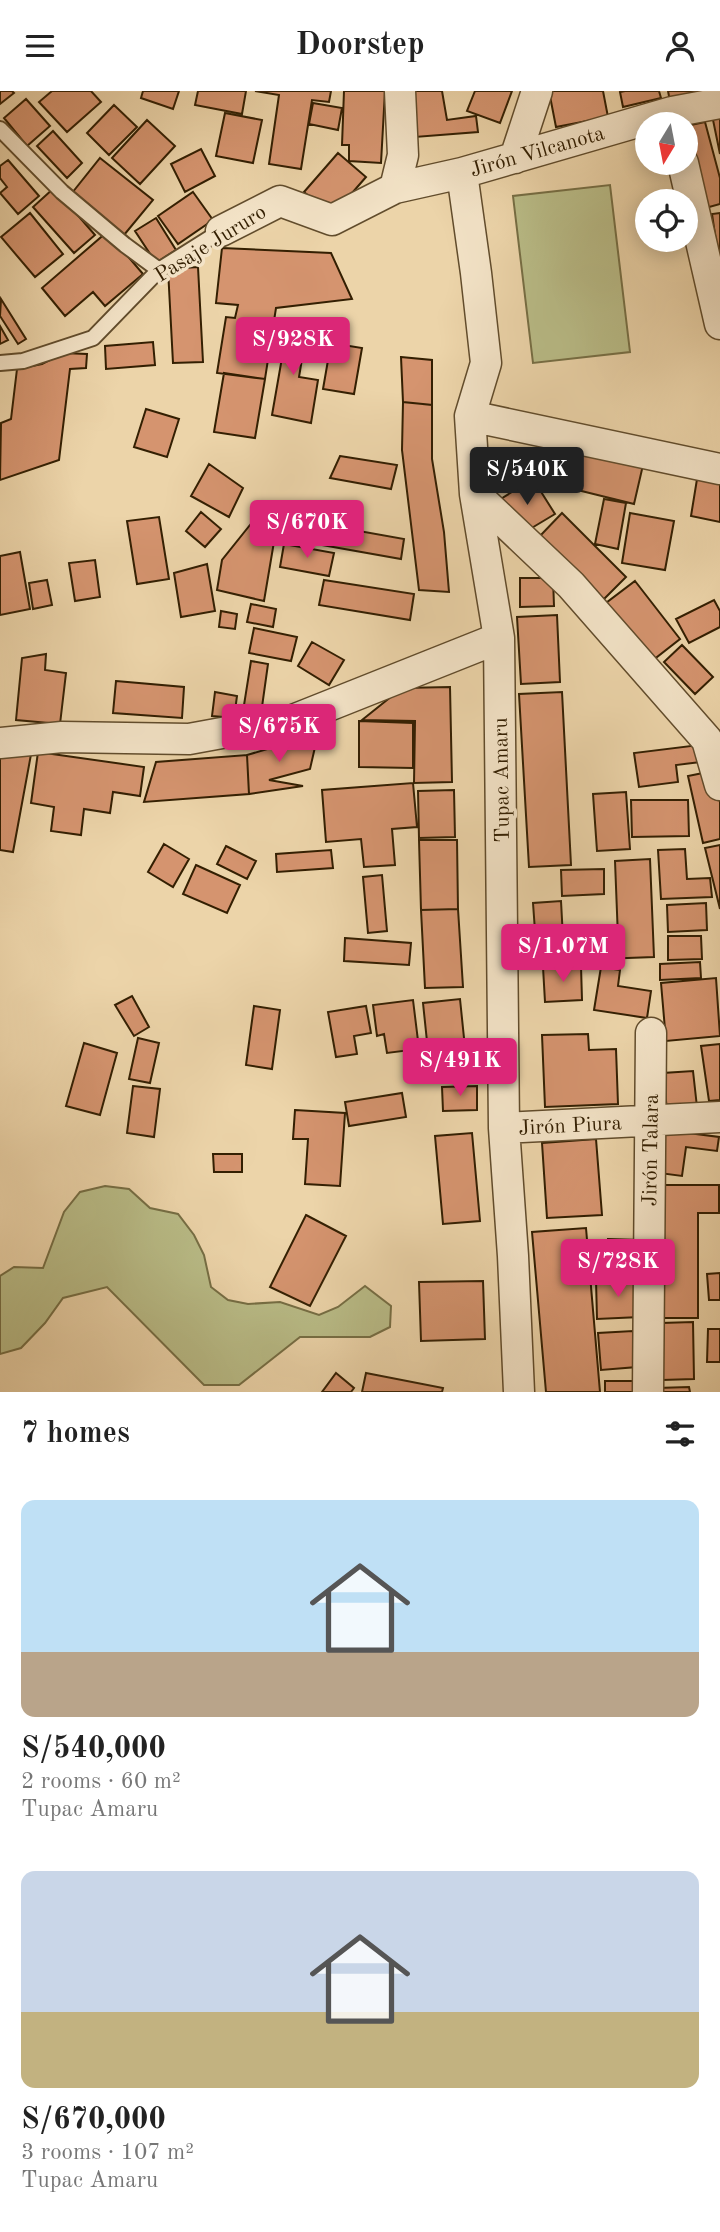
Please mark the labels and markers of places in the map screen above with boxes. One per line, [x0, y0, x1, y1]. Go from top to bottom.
pin: S/928K [236, 317, 350, 377]
pin: S/540K [470, 447, 584, 507]
pin: S/670K [250, 501, 364, 560]
pin: S/675K [222, 705, 336, 764]
pin: S/1.07M [498, 925, 628, 984]
pin: S/491K [403, 1039, 517, 1098]
pin: S/728K [561, 1239, 675, 1299]

